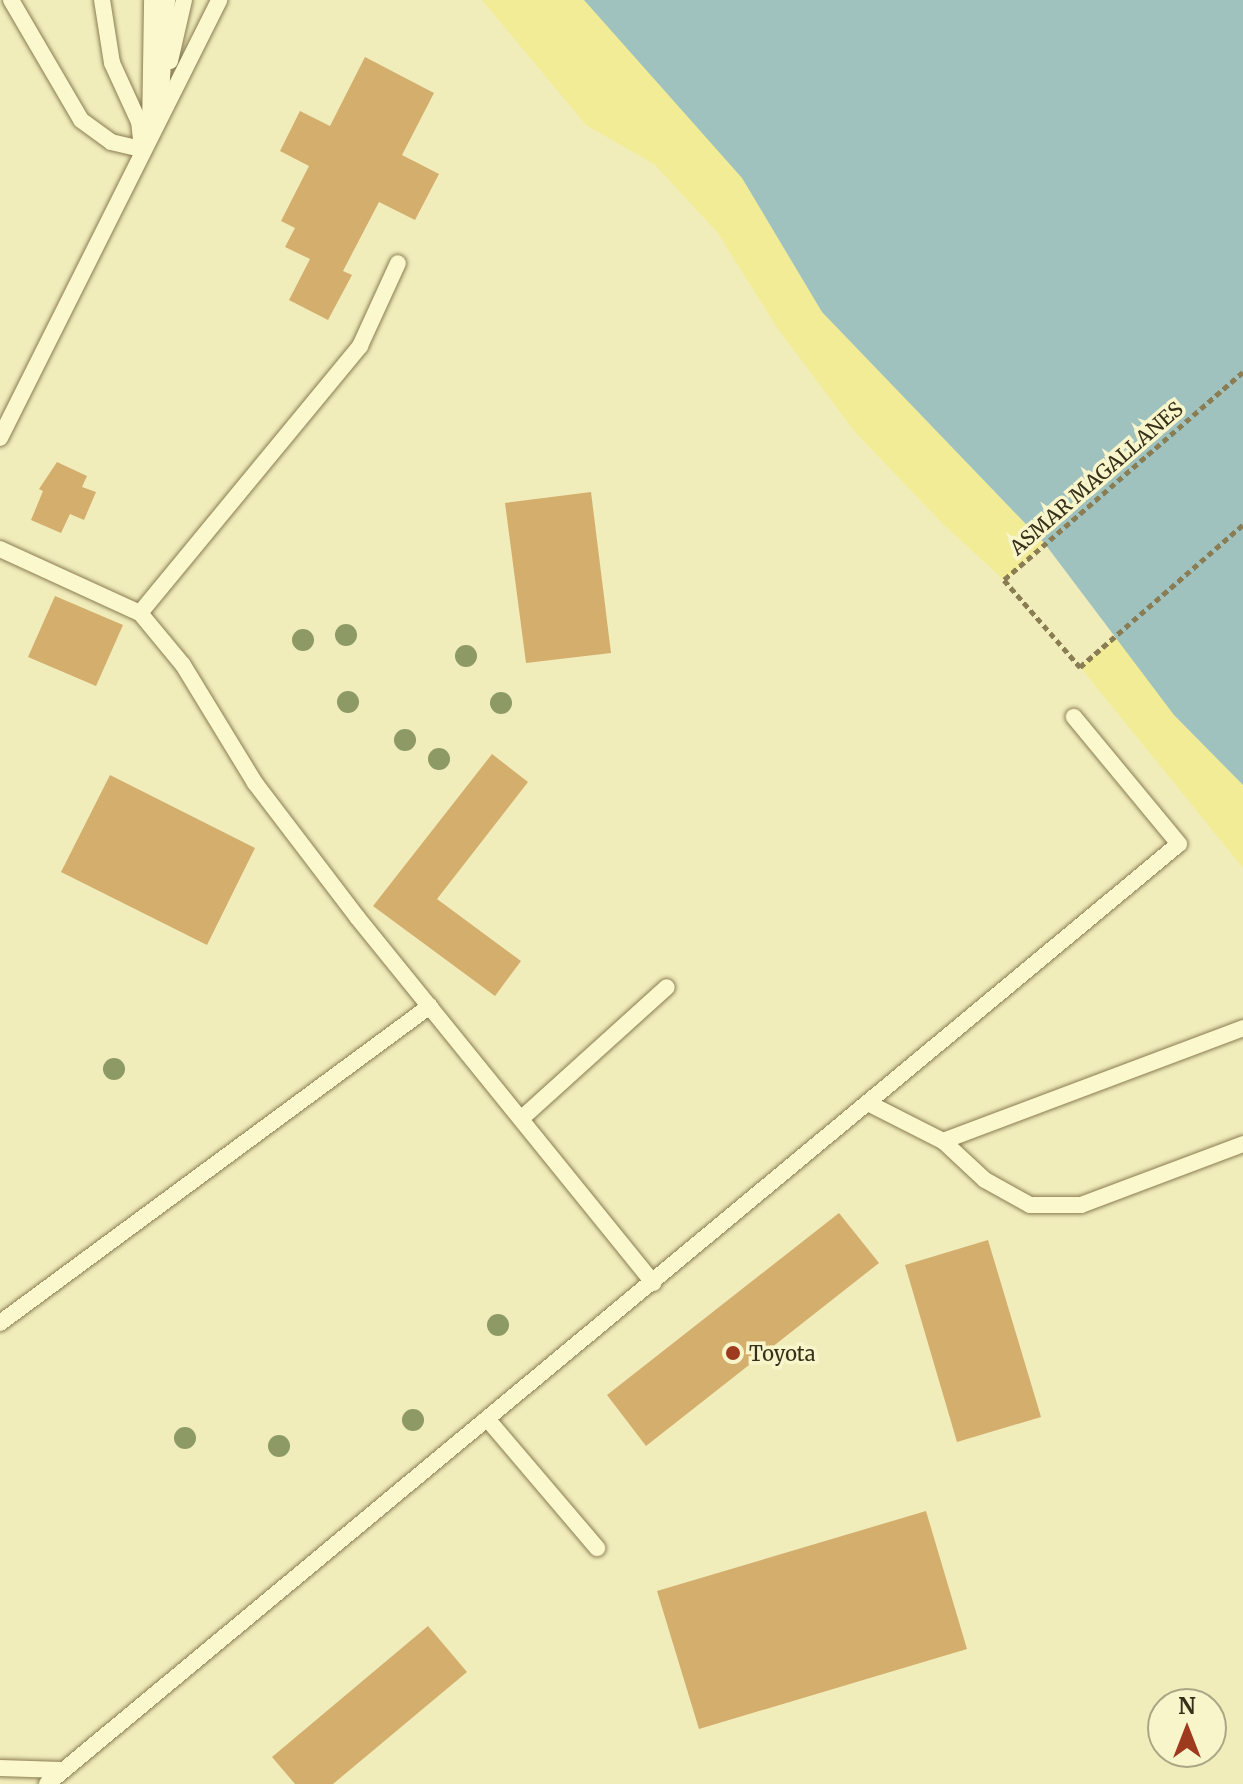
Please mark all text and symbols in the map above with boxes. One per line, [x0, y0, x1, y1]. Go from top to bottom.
street label: ASMAR MAGALLANES [1005, 396, 1187, 560]
place label: Toyota [749, 1341, 815, 1365]
marker: Toyota [724, 1344, 742, 1362]
north arrow [1147, 1688, 1227, 1768]
text: N [1178, 1692, 1196, 1720]

